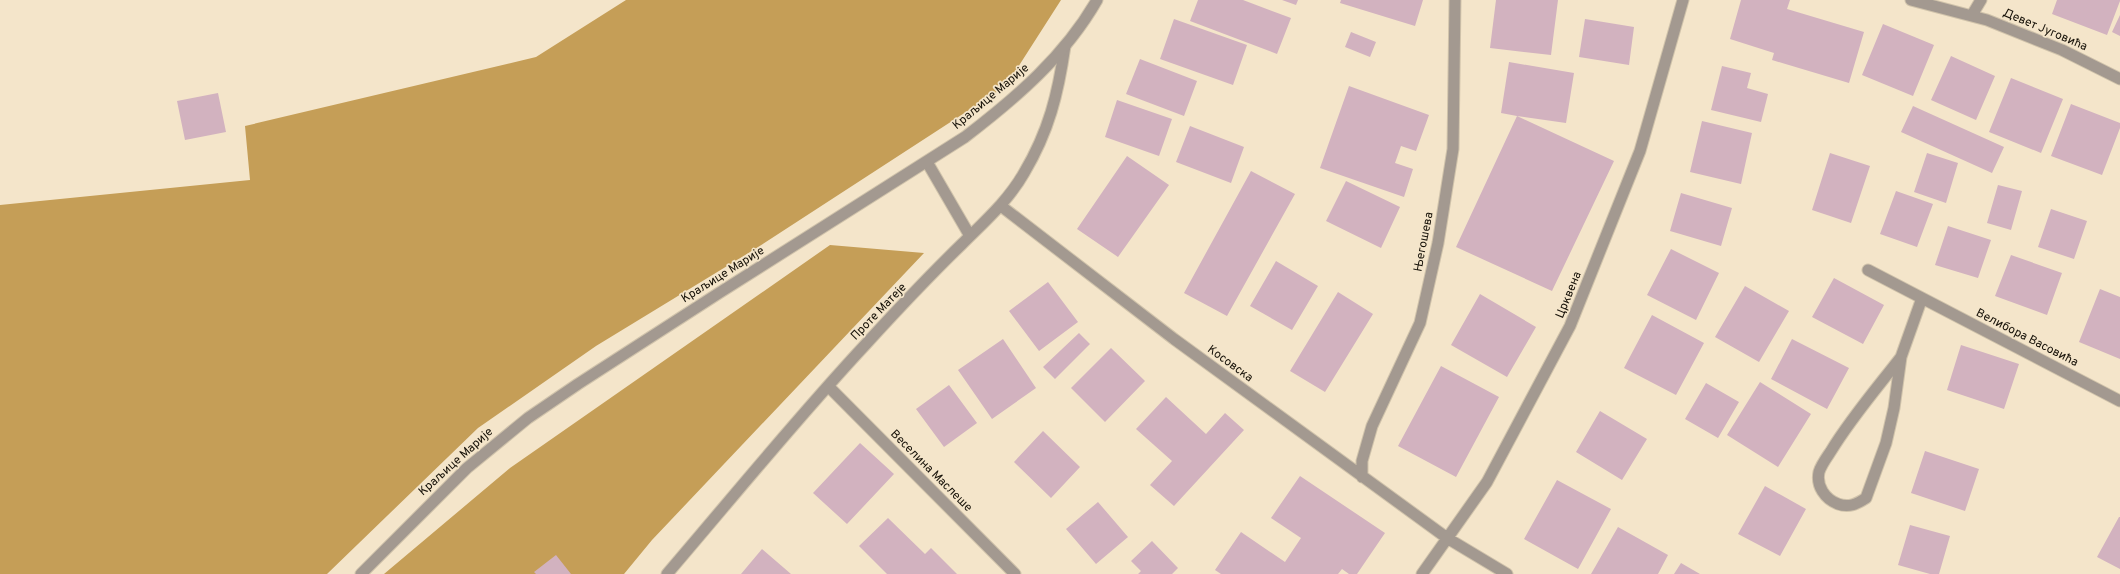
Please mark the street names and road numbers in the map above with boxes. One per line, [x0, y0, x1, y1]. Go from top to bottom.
street label: Девет Југовића [2000, 5, 2090, 55]
street label: Краљице Марије [949, 60, 1033, 134]
street label: Његошева [1410, 211, 1438, 273]
street label: Краљице Марије [678, 243, 768, 307]
street label: Црквена [1552, 269, 1586, 321]
street label: Проте Матеје [848, 280, 910, 344]
street label: Велибора Васовића [1973, 305, 2081, 371]
street label: Косовска [1204, 342, 1256, 386]
street label: Краљице Марије [415, 424, 497, 500]
street label: Веселина Маслеше [886, 426, 976, 516]

